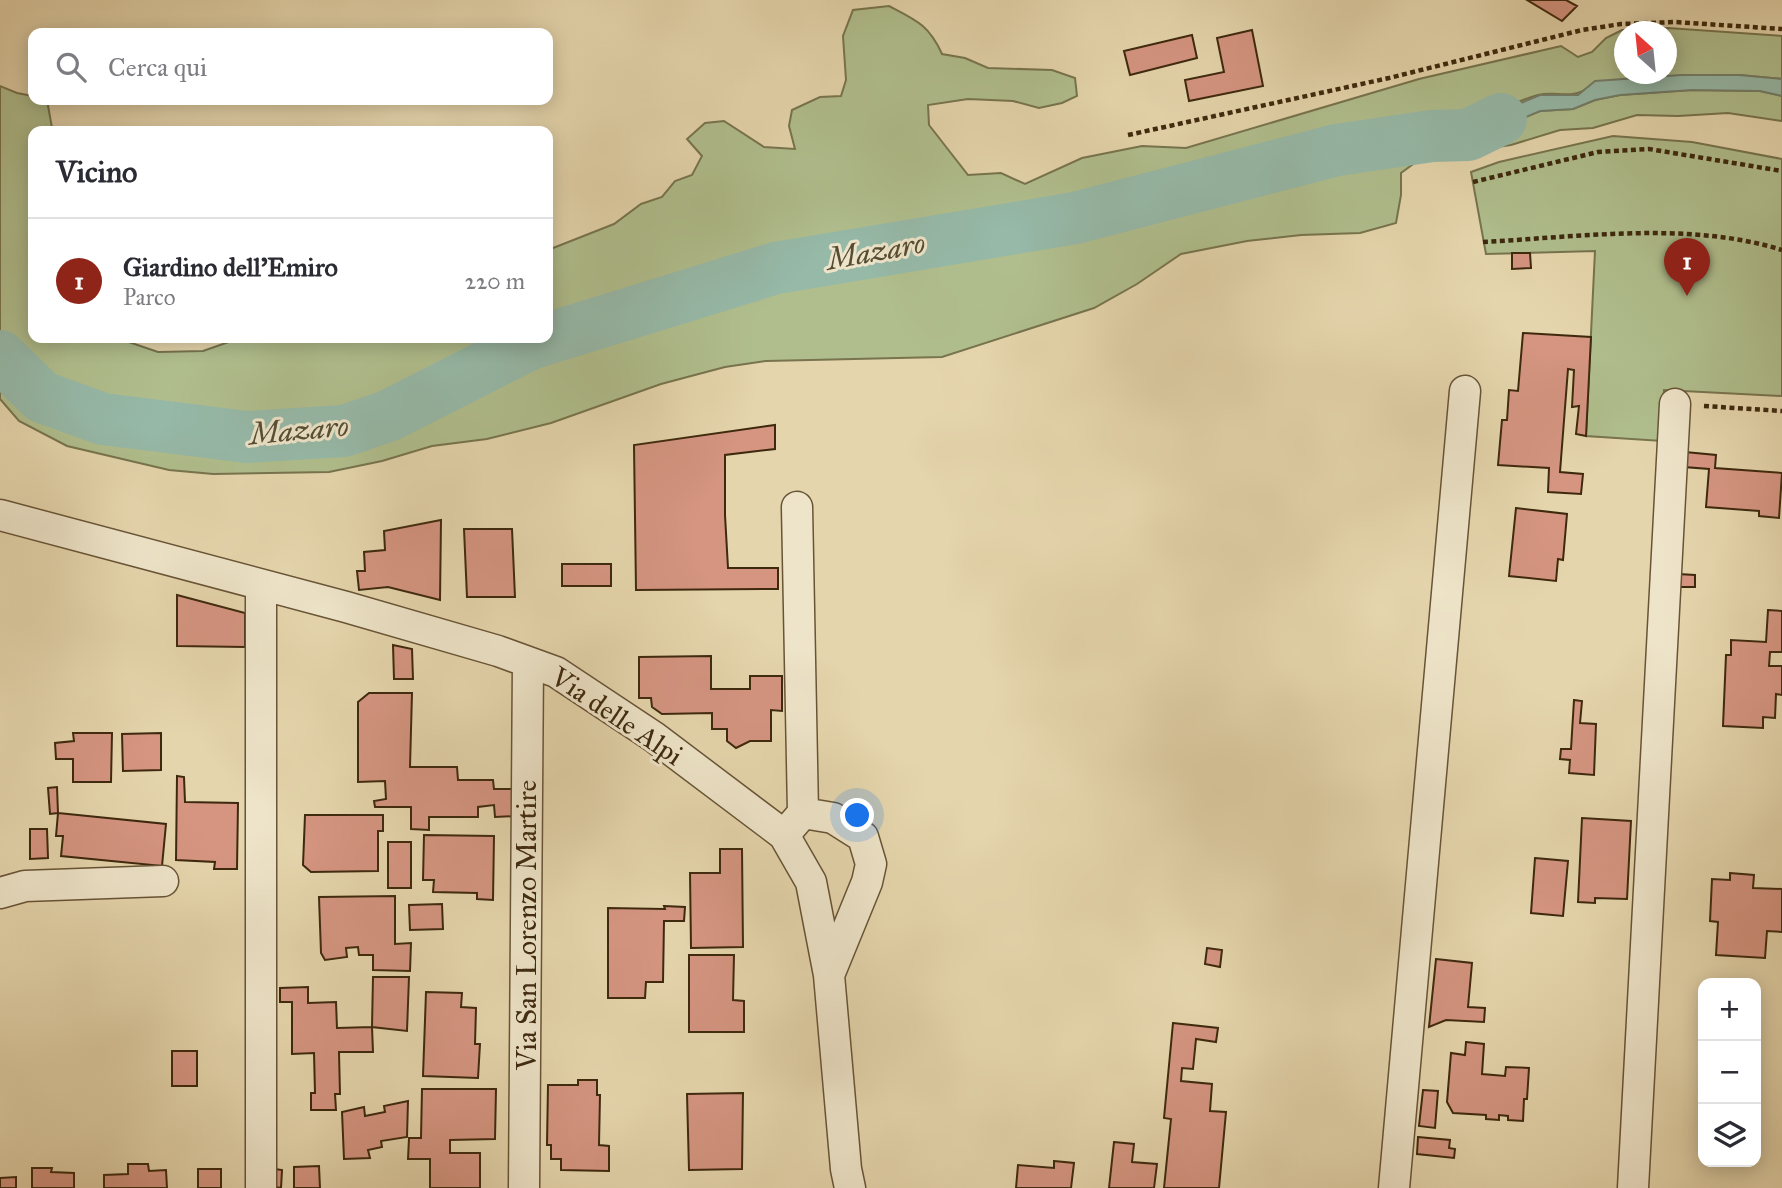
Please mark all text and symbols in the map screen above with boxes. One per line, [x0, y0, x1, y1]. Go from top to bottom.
north arrow [1614, 21, 1677, 84]
search box [28, 28, 553, 105]
icon: search [52, 48, 90, 86]
text: Cerca qui [108, 51, 207, 83]
text: Vicino [56, 154, 137, 190]
water label: Mazaro [821, 225, 928, 278]
pin: 1 [1664, 238, 1710, 296]
text: Giardino dell'Emiro [123, 251, 338, 283]
text: 1 [74, 267, 84, 295]
text: 220 m [465, 267, 525, 295]
text: Parco [123, 283, 175, 311]
water label: Mazaro [245, 408, 350, 453]
street label: Via delle Alpi [544, 659, 690, 773]
street label: Via San Lorenzo Martire [509, 780, 544, 1071]
your location [840, 798, 874, 832]
map controls [1698, 978, 1761, 1167]
button: + [1698, 978, 1761, 1041]
button: − [1698, 1041, 1761, 1104]
button: layers [1698, 1104, 1761, 1167]

